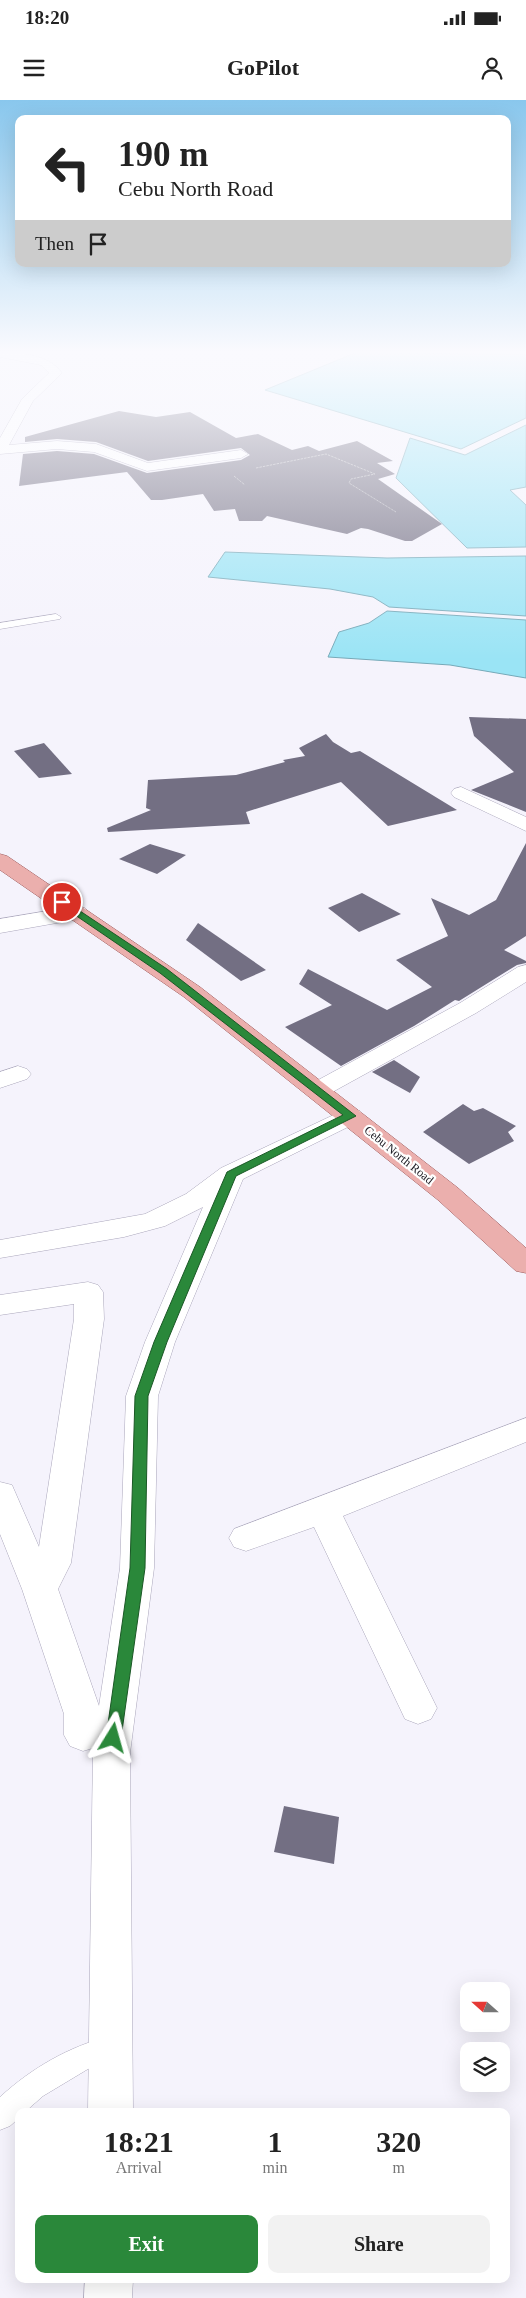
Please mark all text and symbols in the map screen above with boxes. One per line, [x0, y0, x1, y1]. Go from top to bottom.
text: 18:20 [25, 7, 69, 28]
icon: menu [20, 54, 48, 82]
icon: person [478, 54, 506, 82]
text: GoPilot [227, 55, 299, 80]
icon: left [35, 135, 100, 200]
text: 190 m [118, 135, 208, 174]
text: Cebu North Road [118, 176, 273, 201]
icon: arrive [84, 230, 112, 258]
text: Then [35, 233, 74, 254]
pin [41, 881, 83, 923]
icon: arrive [48, 888, 76, 916]
street label: Cebu North Road [362, 1123, 436, 1187]
position arrow [86, 1711, 138, 1763]
north arrow [460, 1982, 510, 2032]
map controls [460, 1982, 510, 2092]
button: layers [460, 2042, 510, 2092]
text: 18:21 [104, 2125, 174, 2158]
text: 1 [267, 2125, 282, 2158]
text: 320 [376, 2125, 421, 2158]
text: Arrival [116, 2159, 162, 2176]
text: min [263, 2159, 287, 2176]
text: m [392, 2159, 405, 2176]
button: Exit [35, 2215, 258, 2273]
button: Share [268, 2215, 490, 2273]

